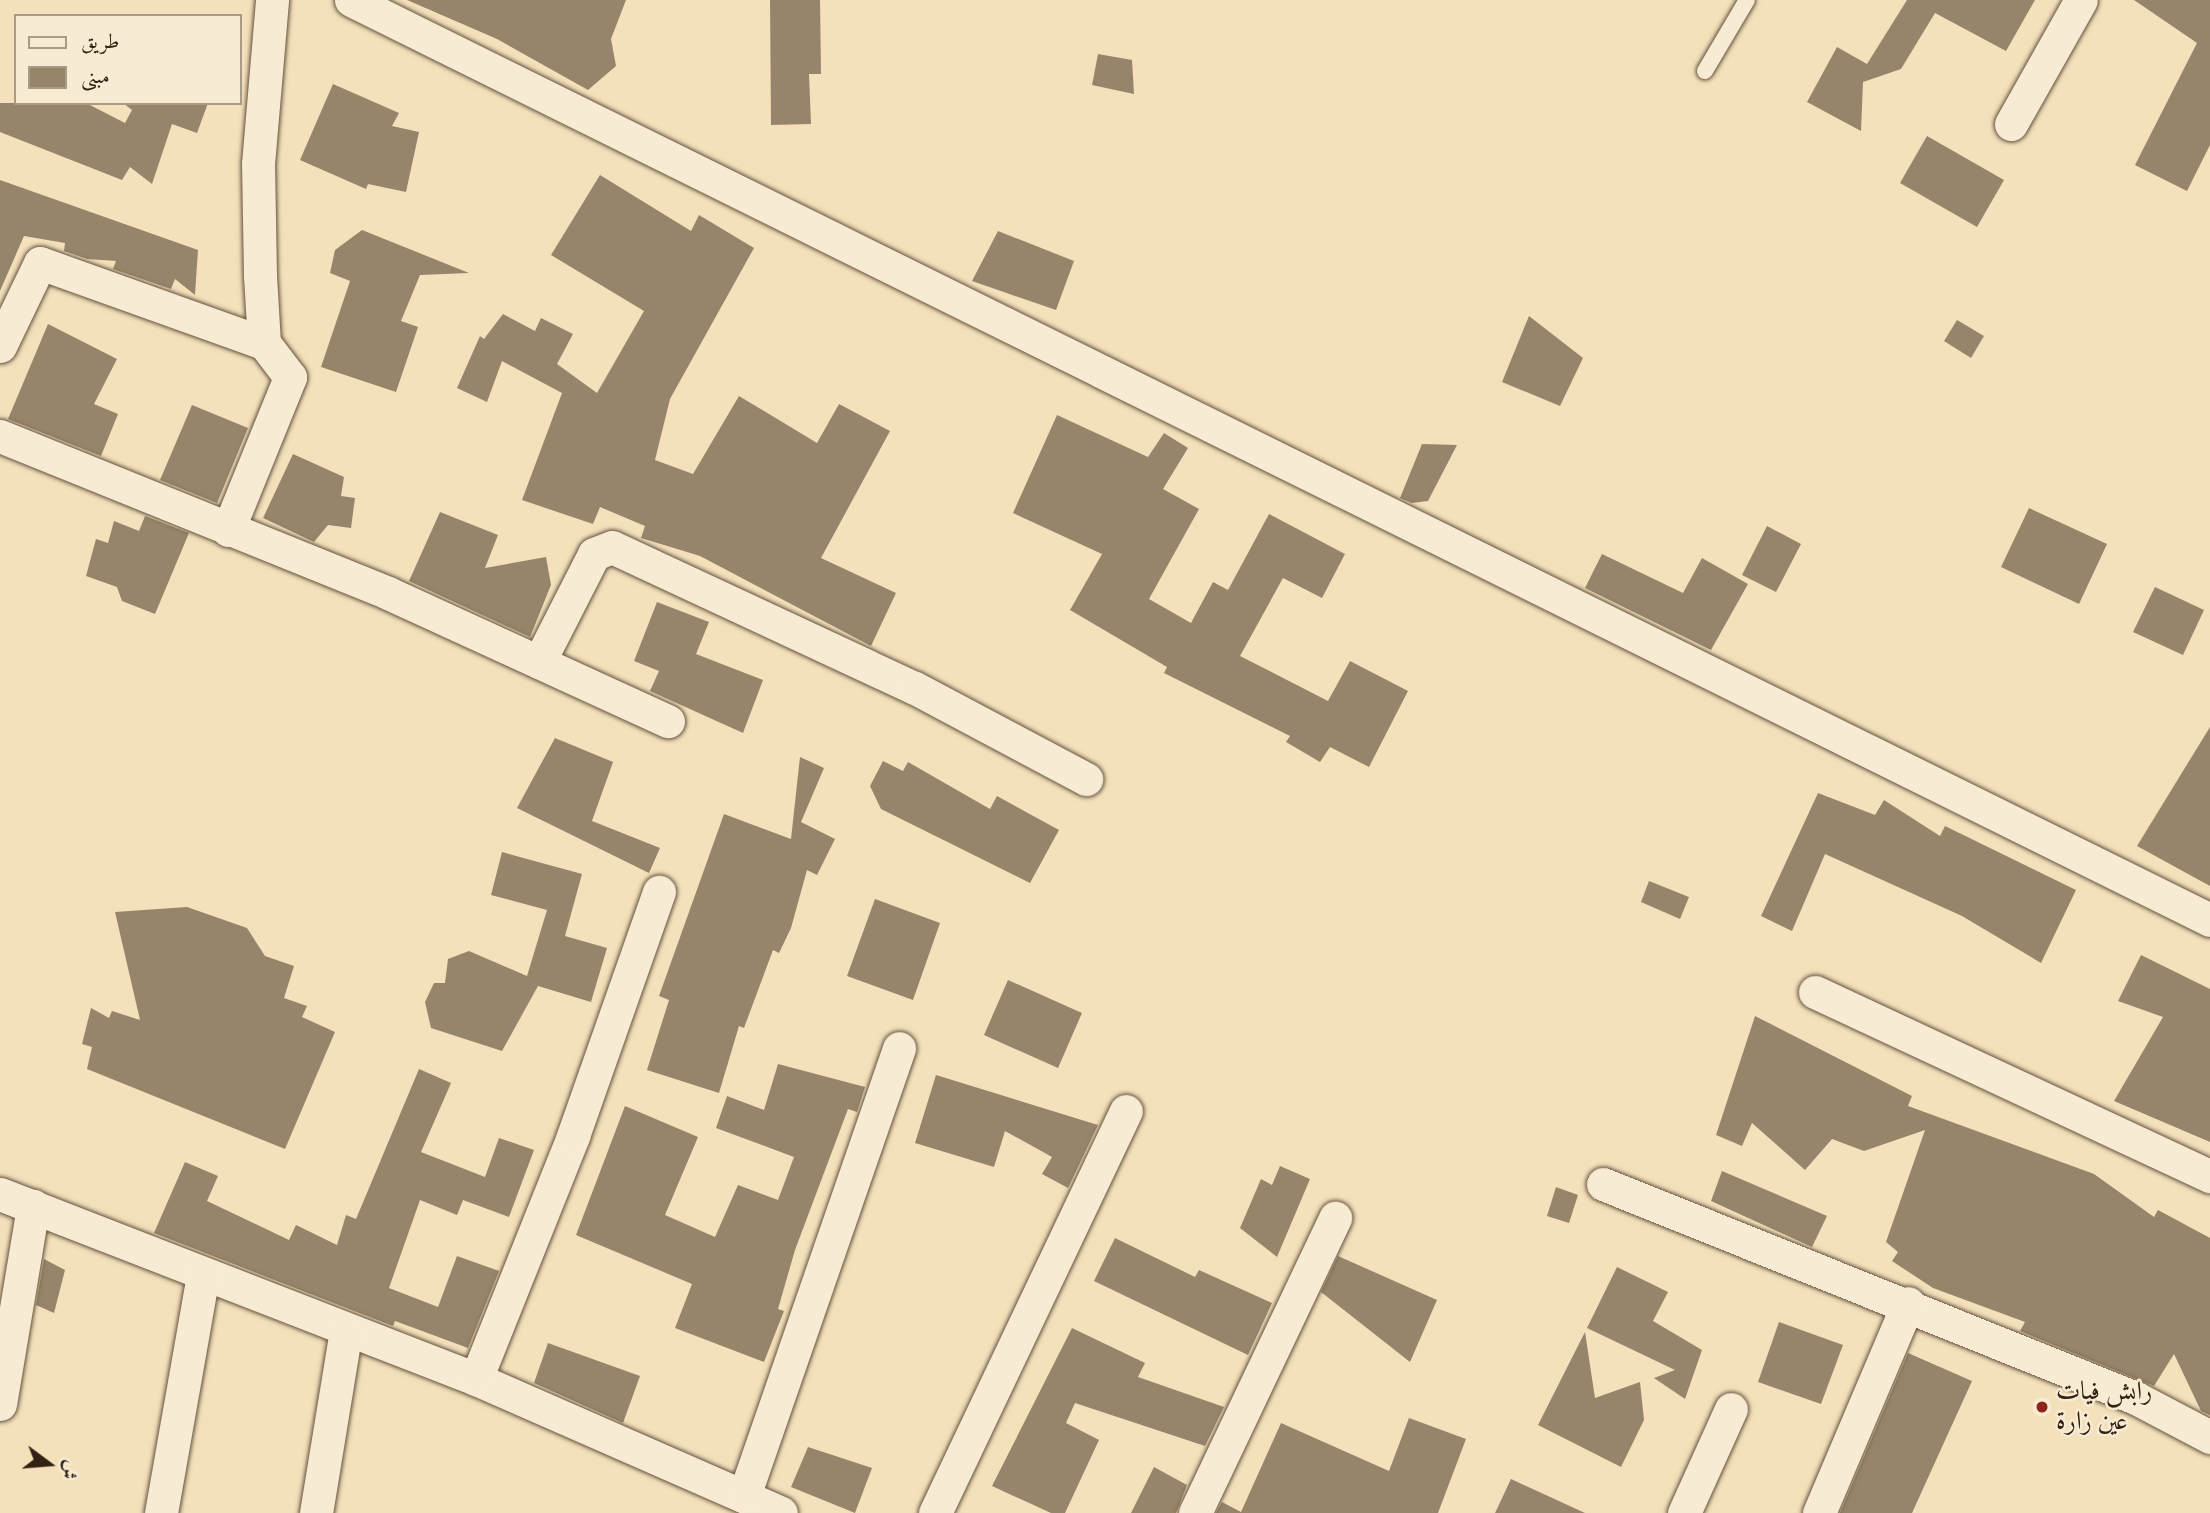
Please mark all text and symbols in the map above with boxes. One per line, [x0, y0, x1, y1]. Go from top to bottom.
legend [14, 14, 242, 105]
text: طريق [81, 29, 119, 56]
text: مبنى [81, 64, 110, 91]
place label: رابش فيات عين زارة [2056, 1376, 2152, 1438]
marker: رابش فيات عين زارة [2034, 1399, 2050, 1415]
north arrow [14, 1429, 84, 1499]
text: ش [55, 1457, 83, 1482]

